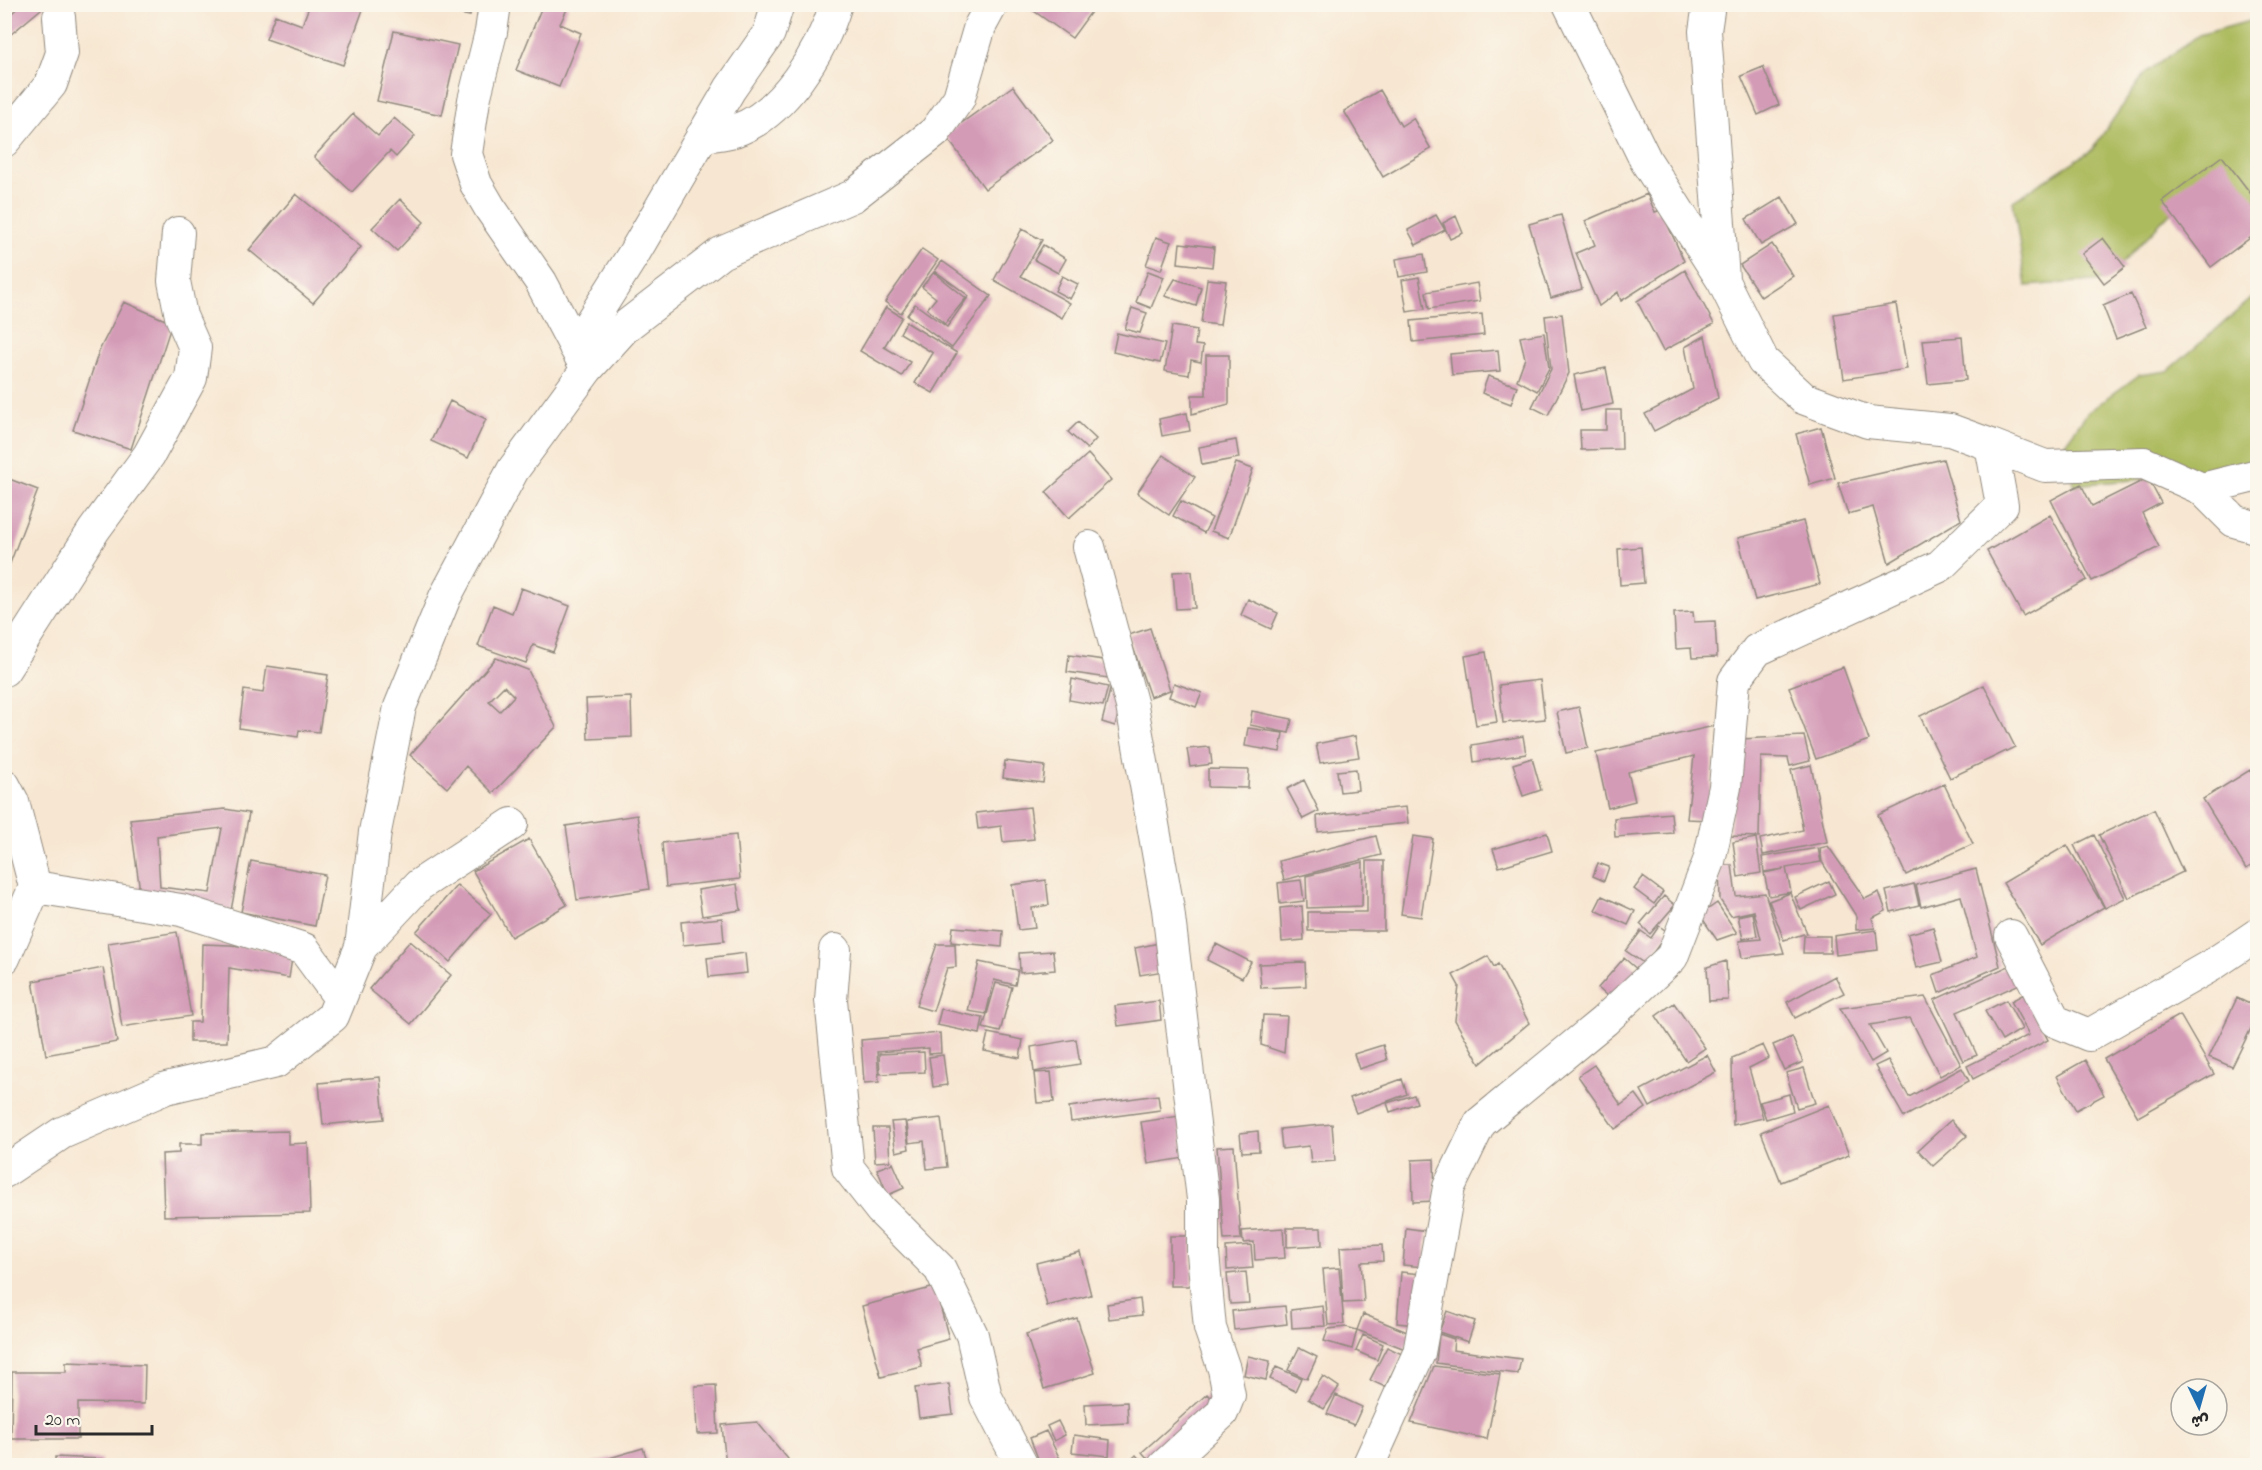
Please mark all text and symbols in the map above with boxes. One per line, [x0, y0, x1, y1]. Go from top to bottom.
north arrow [2169, 1377, 2229, 1437]
scale bar [36, 1398, 152, 1436]
text: ش [2190, 1407, 2210, 1433]
text: 20 m [45, 1408, 80, 1434]

